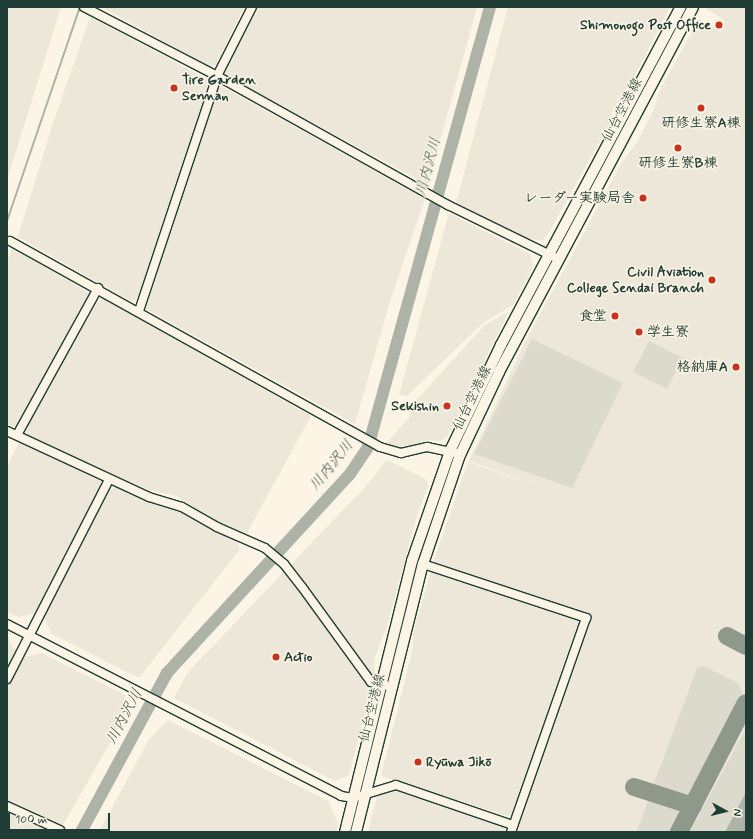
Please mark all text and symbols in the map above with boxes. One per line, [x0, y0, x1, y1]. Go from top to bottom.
place label: Shimonogo Post Office [582, 17, 711, 33]
marker: Shimonogo Post Office [714, 20, 724, 30]
place label: Tire Garden Sennan [182, 72, 250, 104]
street label: 仙台空港線 [598, 75, 646, 145]
marker: Tire Garden Sennan [169, 83, 179, 93]
marker: 研修生寮A棟 [696, 103, 706, 113]
place label: 研修生寮A棟 [661, 115, 741, 131]
water label: 川内沢川 [413, 136, 445, 198]
marker: 研修生寮B棟 [673, 143, 683, 153]
place label: 研修生寮B棟 [639, 155, 717, 171]
place label: レーダー実験局舎 [524, 190, 635, 206]
marker: レーダー実験局舎 [638, 193, 648, 203]
place label: Civil Aviation College Sendai Branch [568, 264, 704, 296]
marker: Civil Aviation College Sendai Branch [707, 275, 717, 285]
place label: 食堂 [579, 308, 607, 324]
marker: 食堂 [610, 311, 620, 321]
place label: 学生寮 [647, 324, 689, 340]
marker: 学生寮 [634, 327, 644, 337]
place label: 格納庫A [677, 359, 728, 375]
marker: 格納庫A [731, 362, 741, 372]
street label: 仙台空港線 [449, 363, 495, 433]
place label: Sekishin [391, 398, 439, 414]
marker: Sekishin [442, 401, 452, 411]
water label: 川内沢川 [306, 437, 358, 495]
place label: Actio [284, 649, 312, 665]
marker: Actio [271, 652, 281, 662]
street label: 仙台空港線 [355, 672, 389, 744]
water label: 川内沢川 [103, 686, 147, 748]
place label: Ryūwa Jikō [426, 754, 493, 770]
marker: Ryūwa Jikō [413, 757, 423, 767]
north arrow [705, 791, 745, 831]
scale bar [10, 805, 112, 831]
text: N [730, 808, 744, 817]
text: 100 m [15, 812, 47, 828]

